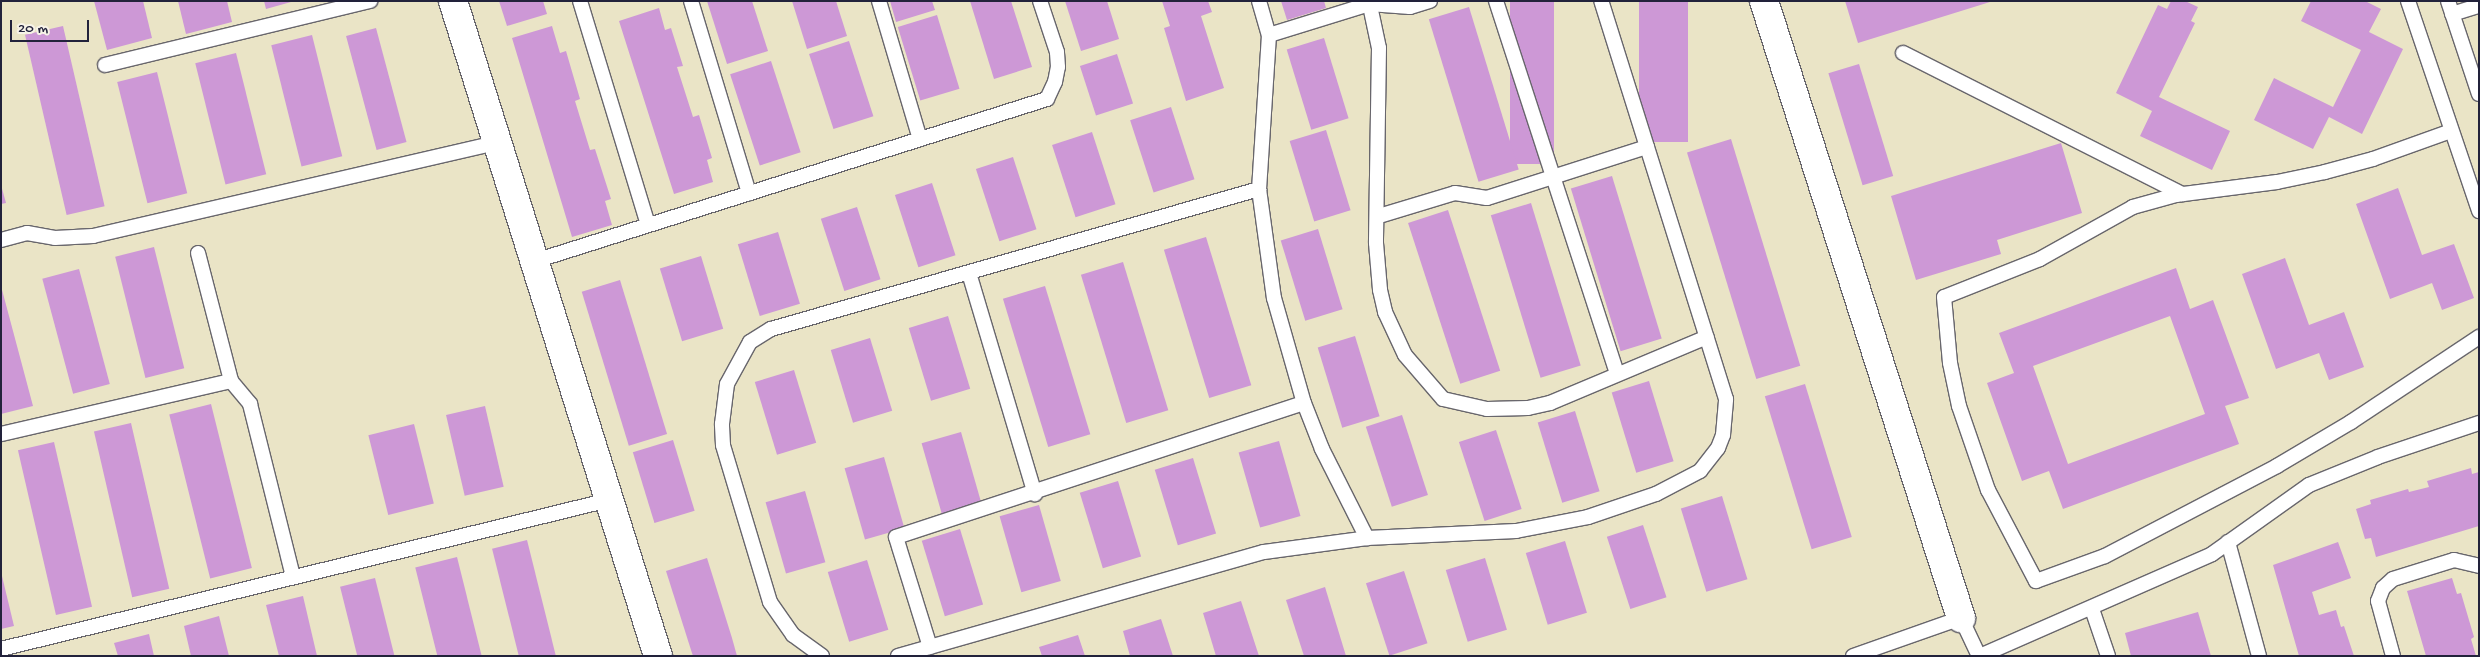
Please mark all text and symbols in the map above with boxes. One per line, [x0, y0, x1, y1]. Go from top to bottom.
scale bar [12, 10, 91, 42]
text: 20 m [18, 20, 48, 38]

